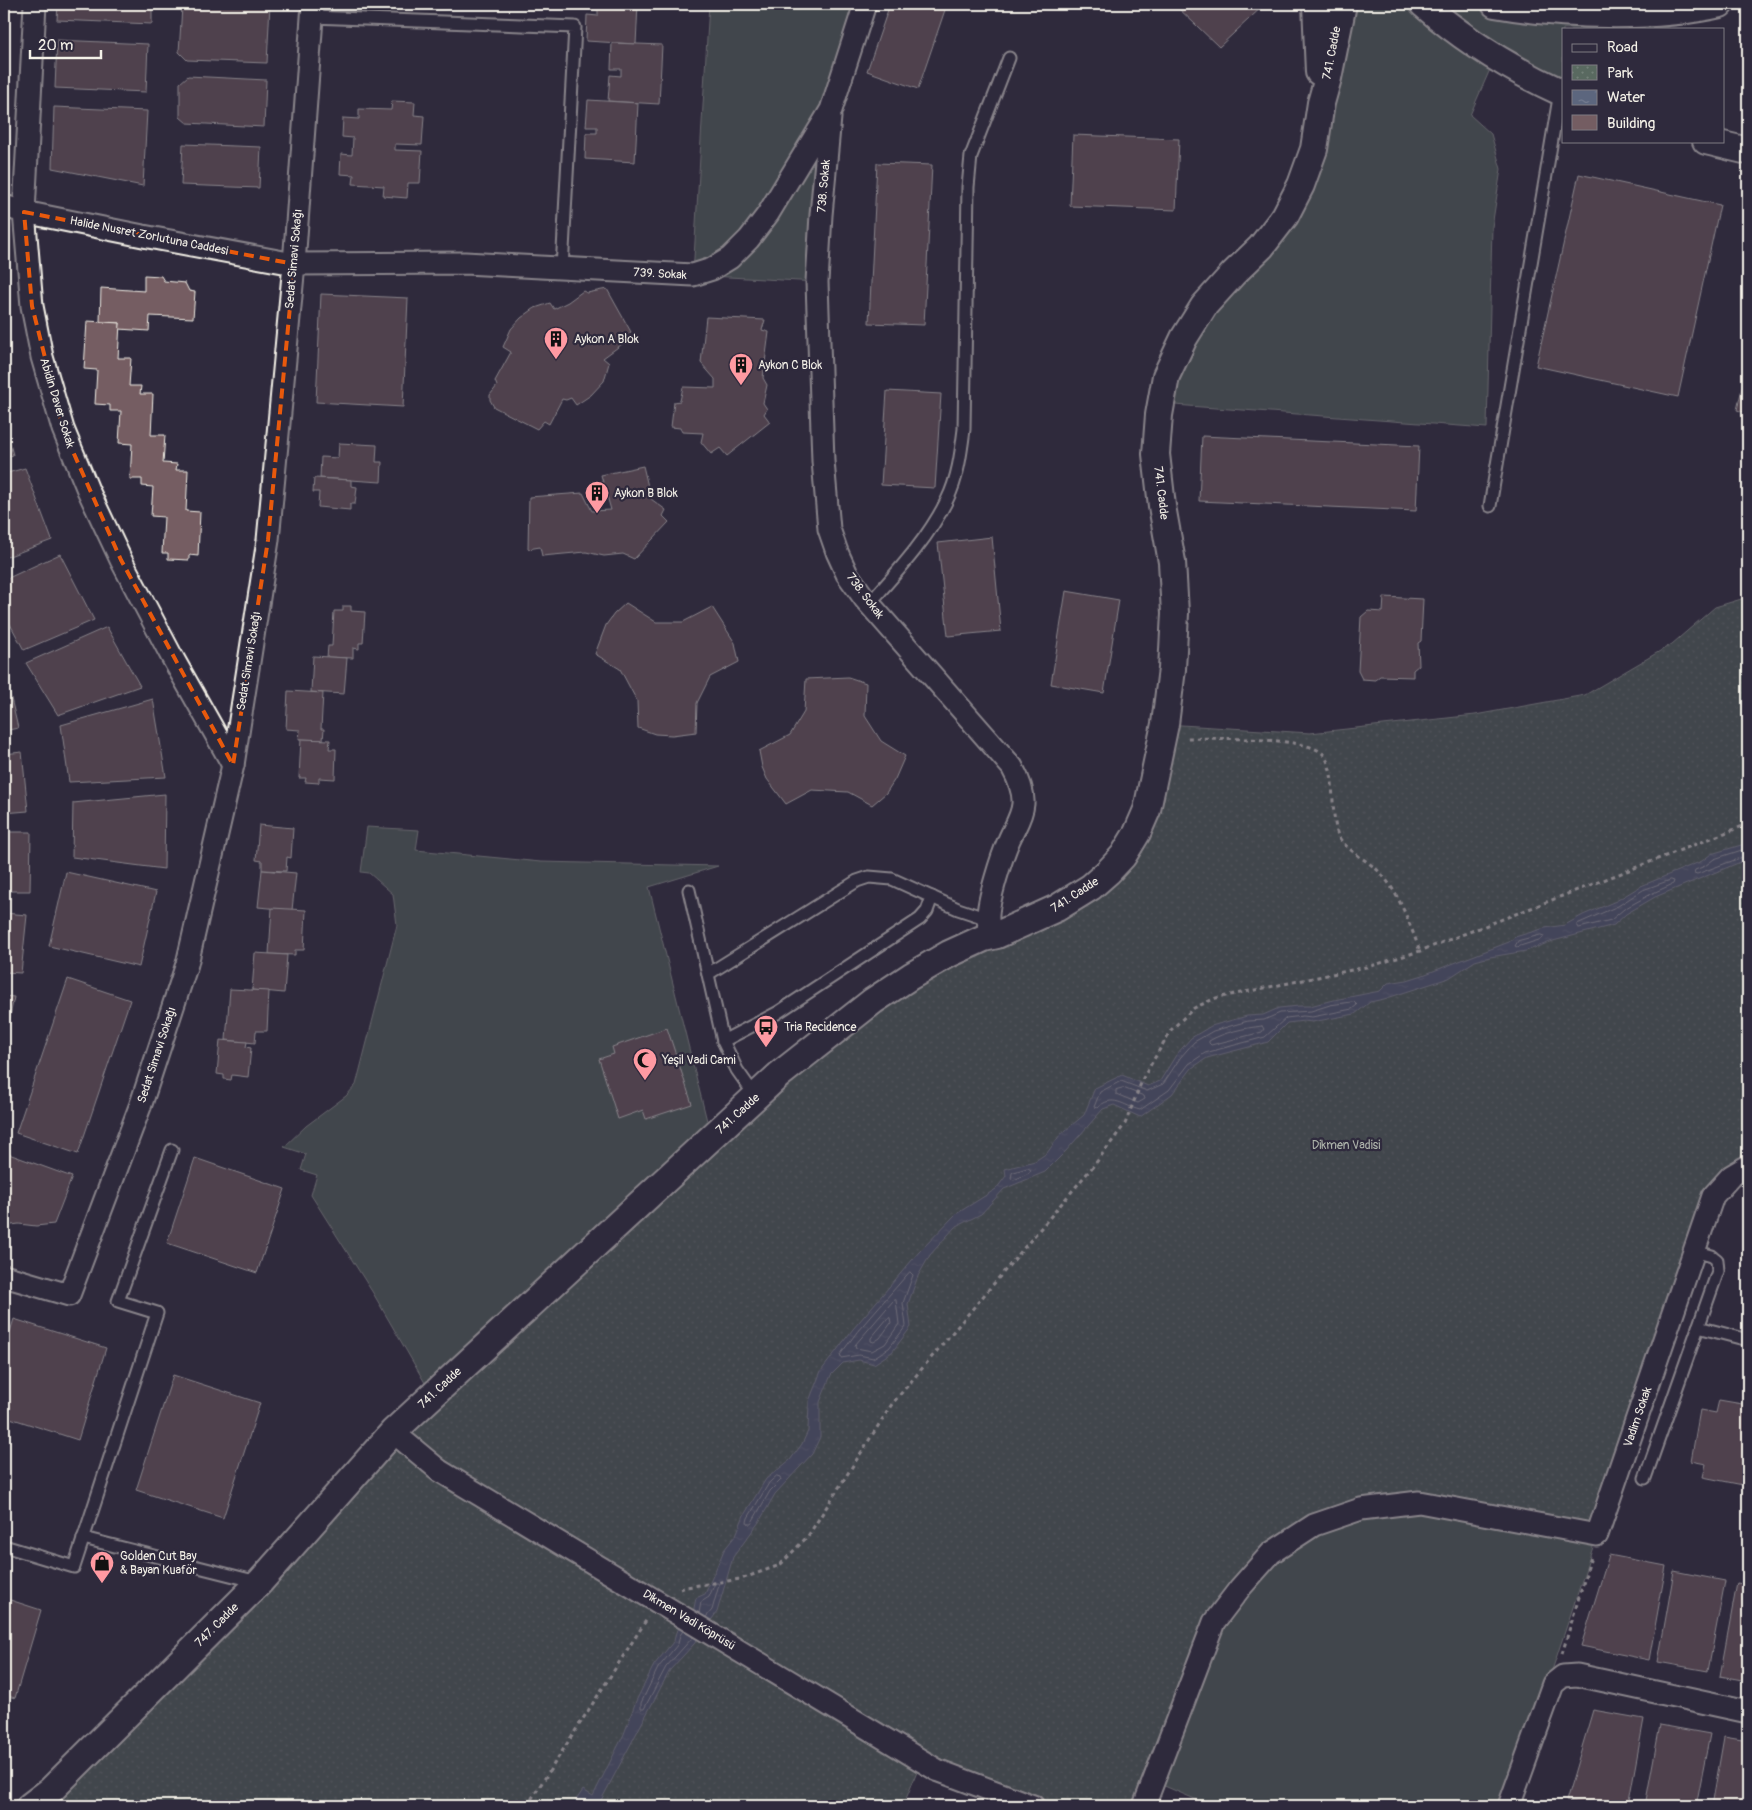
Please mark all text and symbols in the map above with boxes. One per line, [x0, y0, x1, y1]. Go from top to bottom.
street label: 741. Cadde [1319, 25, 1345, 81]
scale bar [30, 28, 101, 60]
legend [1562, 28, 1724, 142]
text: 20 m [38, 36, 73, 55]
text: Road [1607, 38, 1638, 57]
text: Park [1607, 64, 1634, 83]
text: Water [1607, 88, 1646, 107]
text: Building [1607, 114, 1655, 133]
street label: 738. Sokak [814, 159, 834, 213]
street label: Sedat Simavi Sokağı [282, 208, 306, 310]
street label: Halide Nusret Zorlutuna Caddesi [69, 213, 229, 259]
street label: 739. Sokak [633, 265, 687, 283]
building icon: Aykon A Blok [543, 326, 569, 360]
place label: Aykon A Blok [574, 332, 639, 347]
building icon: Aykon C Blok [728, 352, 754, 386]
street label: Abidin Daver Sokak [36, 356, 78, 450]
place label: Aykon C Blok [758, 358, 822, 373]
street label: 741. Cadde [1150, 465, 1172, 521]
building icon: Aykon B Blok [584, 480, 610, 514]
place label: Aykon B Blok [614, 486, 678, 501]
street label: 738. Sokak [843, 570, 887, 622]
street label: Sedat Simavi Sokağı [234, 610, 264, 712]
street label: 741. Cadde [1048, 874, 1102, 916]
street label: Sedat Simavi Sokağı [134, 1005, 180, 1105]
bus stop icon: Tria Recidence [753, 1014, 779, 1048]
place label: Tria Recidence [784, 1020, 857, 1035]
mosque icon: Yeşil Vadi Cami [632, 1047, 658, 1081]
place label: Yeşil Vadi Cami [661, 1053, 736, 1068]
street label: 741. Cadde [713, 1090, 763, 1138]
park label: Dikmen Vadisi [1312, 1138, 1380, 1153]
street label: 741. Cadde [415, 1364, 465, 1412]
street label: Vadim Sokak [1621, 1385, 1655, 1449]
place label: Golden Cut Bay & Bayan Kuaför [120, 1549, 198, 1578]
shop icon: Golden Cut Bay & Bayan Kuaför [89, 1550, 115, 1584]
street label: Dikmen Vadi Köprüsü [640, 1586, 738, 1654]
street label: 747. Cadde [192, 1600, 242, 1650]

